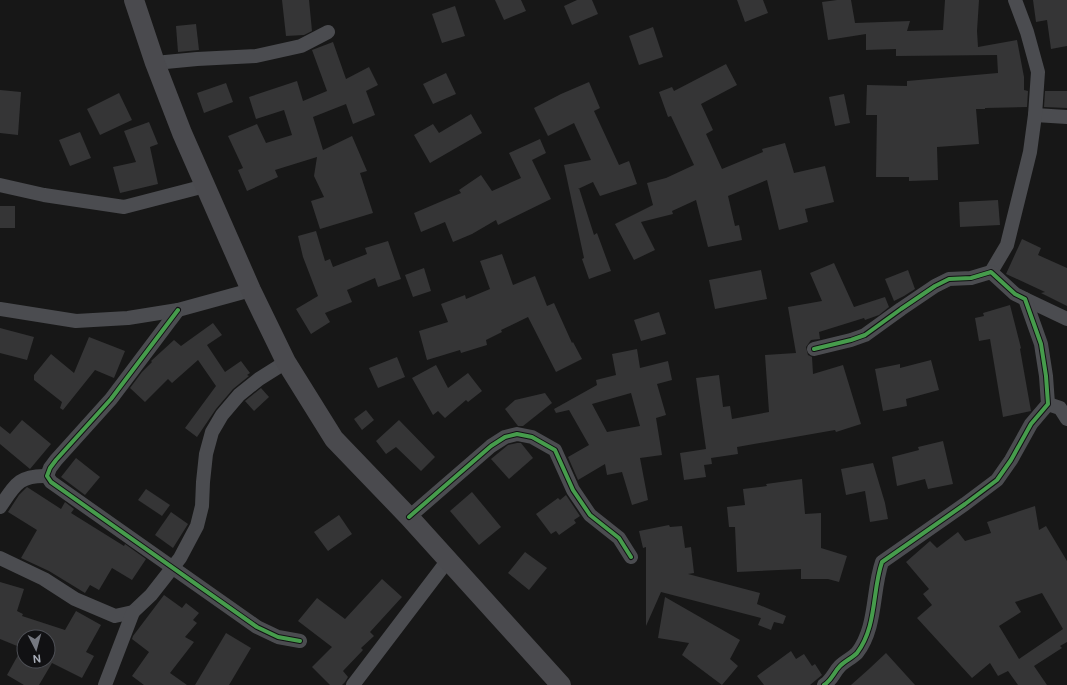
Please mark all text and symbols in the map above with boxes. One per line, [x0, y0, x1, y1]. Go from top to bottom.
north arrow [16, 629, 56, 669]
text: N [32, 652, 42, 666]

